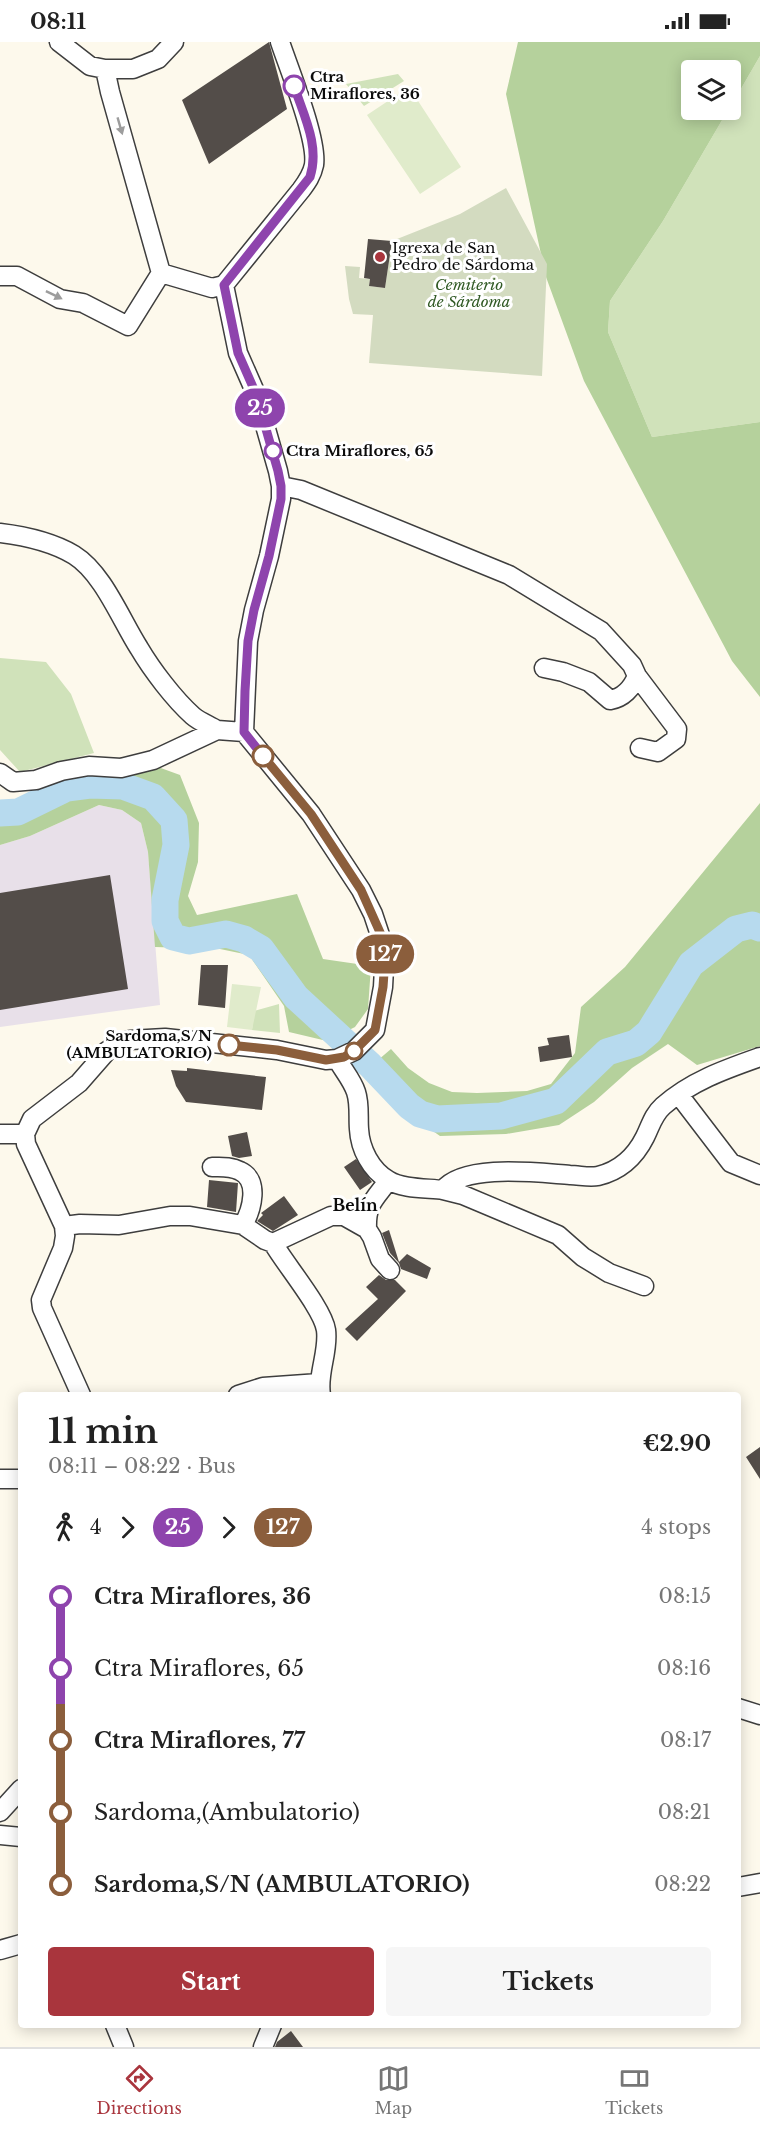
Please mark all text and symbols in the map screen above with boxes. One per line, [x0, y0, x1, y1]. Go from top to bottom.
text: 08:11 [30, 8, 86, 35]
map controls [681, 60, 741, 120]
button: layers [681, 60, 741, 120]
place label: Ctra Miraflores, 36 [310, 67, 420, 103]
marker: Ctra Miraflores, 36 [283, 75, 305, 97]
one-way arrow [115, 116, 125, 135]
place label: Igrexa de San Pedro de Sárdoma [392, 238, 535, 274]
marker: Igrexa de San Pedro de Sárdoma [373, 250, 387, 264]
park label: Cemiterio de Sárdoma [428, 275, 510, 311]
one-way arrow [45, 291, 62, 300]
line badge: 25 [233, 388, 287, 428]
text: 25 [247, 395, 273, 421]
place label: Ctra Miraflores, 65 [286, 441, 433, 460]
marker: Ctra Miraflores, 65 [264, 442, 282, 460]
unlabelled marker [252, 745, 274, 767]
line badge: 127 [350, 934, 420, 974]
text: 127 [368, 941, 402, 967]
place label: Sardoma,S/N (AMBULATORIO) [66, 1026, 212, 1062]
marker: Sardoma,S/N (AMBULATORIO) [218, 1034, 240, 1056]
unlabelled marker [345, 1042, 363, 1060]
district label: Belín [332, 1195, 378, 1215]
text: 11 min [48, 1411, 158, 1452]
text: €2.90 [643, 1430, 711, 1457]
text: 08:11 – 08:22 · Bus [48, 1454, 236, 1478]
icon: walk [48, 1511, 81, 1544]
icon: forward [111, 1511, 144, 1544]
icon: forward [212, 1511, 245, 1544]
text: 25 [165, 1514, 191, 1540]
text: 127 [266, 1514, 300, 1540]
text: 4 [90, 1515, 102, 1539]
text: 4 stops [641, 1515, 711, 1539]
text: Ctra Miraflores, 36 [94, 1583, 311, 1610]
text: 08:15 [659, 1584, 711, 1608]
text: Ctra Miraflores, 65 [94, 1655, 304, 1682]
text: 08:16 [657, 1656, 711, 1680]
text: Ctra Miraflores, 77 [94, 1727, 305, 1754]
text: 08:17 [660, 1728, 711, 1752]
text: Sardoma,(Ambulatorio) [94, 1799, 360, 1826]
text: 08:21 [658, 1800, 711, 1824]
text: Sardoma,S/N (AMBULATORIO) [94, 1871, 470, 1898]
text: 08:22 [654, 1872, 711, 1896]
button: Start [48, 1947, 374, 2016]
button: Tickets [386, 1947, 711, 2016]
tab: Directions [97, 2062, 182, 2118]
tab: Map [375, 2062, 412, 2118]
tab: Tickets [605, 2062, 663, 2118]

